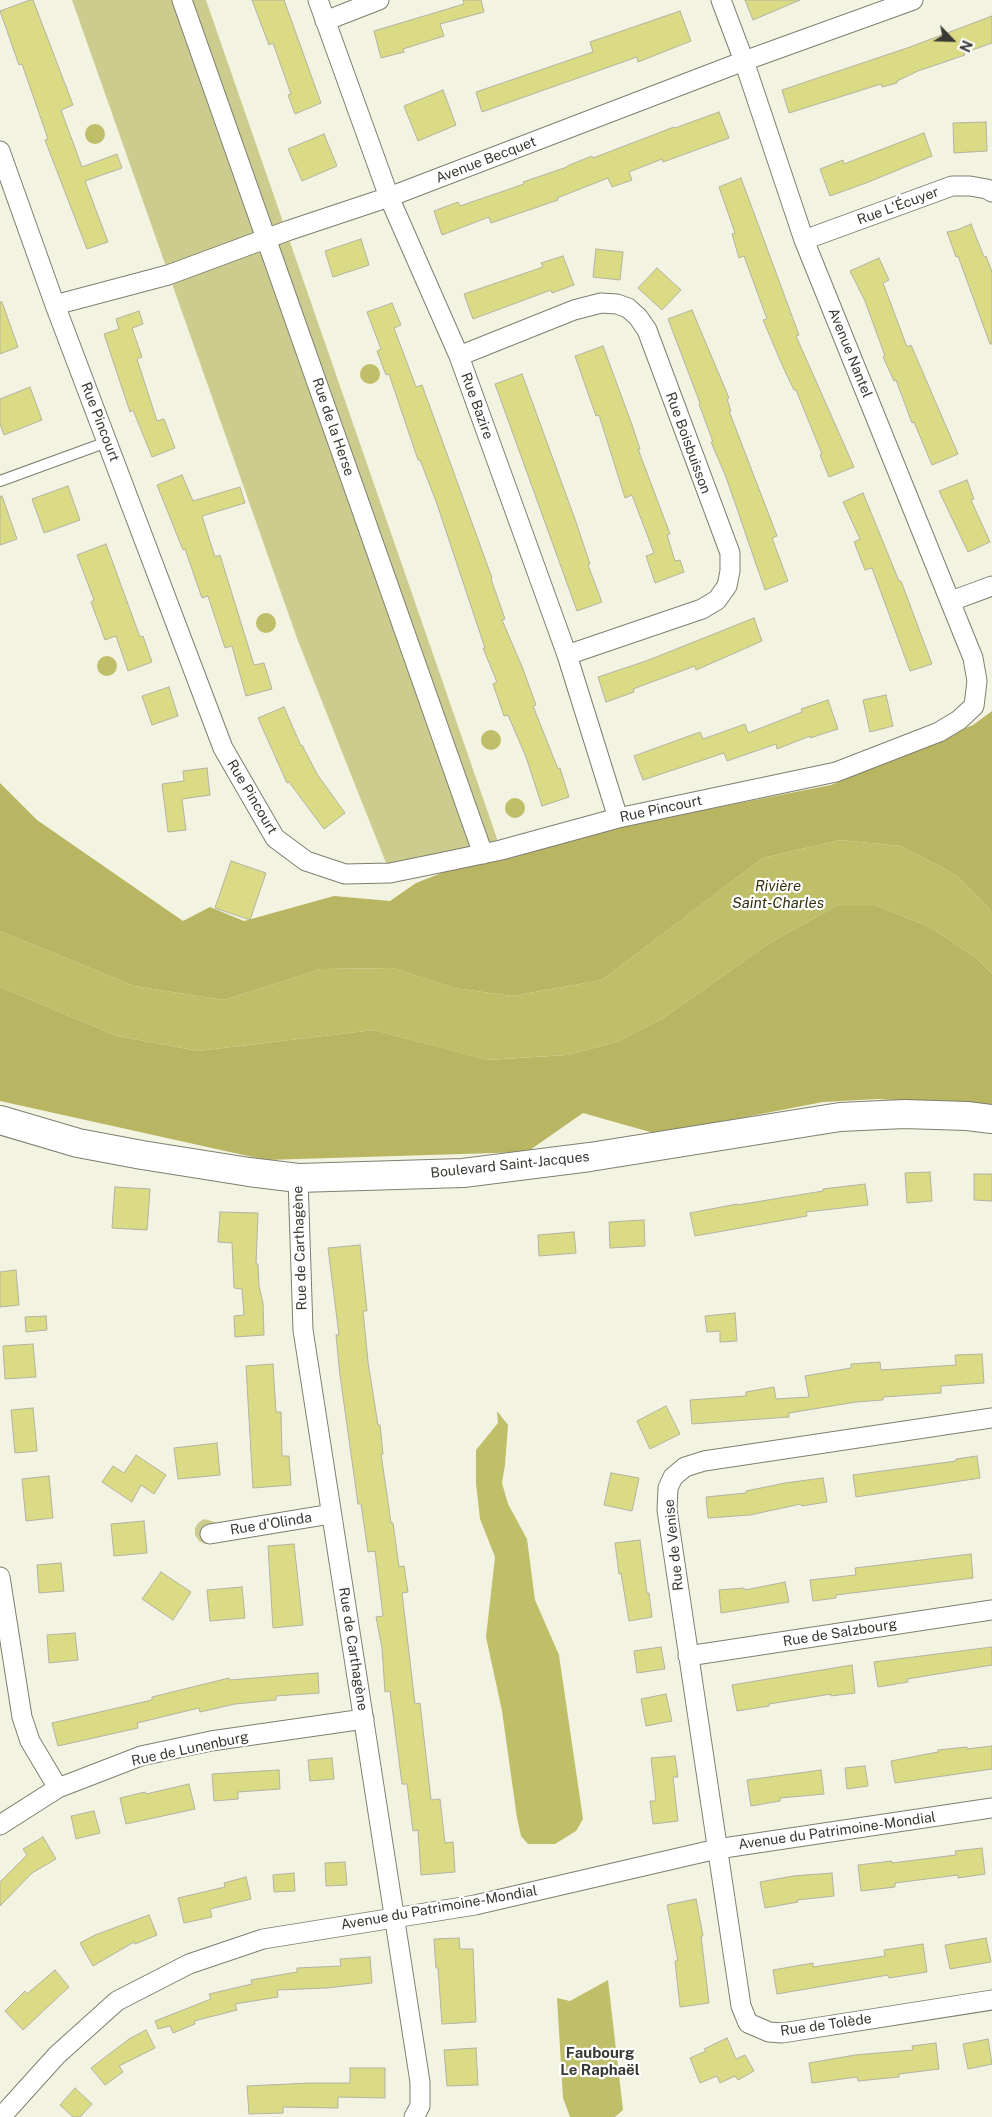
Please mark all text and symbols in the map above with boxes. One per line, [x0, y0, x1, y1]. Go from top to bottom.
north arrow [927, 15, 977, 65]
text: N [956, 38, 975, 54]
street label: Avenue Becquet [434, 133, 538, 187]
street label: Rue L'Écuyer [855, 183, 941, 229]
street label: Avenue Nantel [824, 306, 876, 400]
street label: Rue Bazire [457, 370, 497, 442]
street label: Rue de la Herse [308, 376, 358, 478]
street label: Rue Pincourt [77, 380, 123, 464]
street label: Rue Boisbuisson [662, 390, 714, 496]
street label: Rue Pincourt [223, 757, 281, 837]
street label: Rue Pincourt [618, 792, 704, 826]
water label: Rivière Saint-Charles [732, 877, 824, 912]
street label: Boulevard Saint-Jacques [430, 1148, 590, 1182]
street label: Rue de Carthagène [289, 1185, 311, 1311]
street label: Rue de Venise [661, 1498, 687, 1592]
street label: Rue d'Olinda [229, 1509, 313, 1539]
street label: Rue de Carthagène [335, 1586, 371, 1712]
street label: Rue de Salzbourg [782, 1616, 898, 1650]
street label: Rue de Lunenburg [130, 1728, 250, 1770]
street label: Avenue du Patrimoine-Mondial [737, 1809, 937, 1853]
street label: Avenue du Patrimoine-Mondial [339, 1882, 539, 1934]
street label: Rue de Tolède [779, 2010, 873, 2040]
district label: Faubourg Le Raphaël [560, 2044, 640, 2079]

